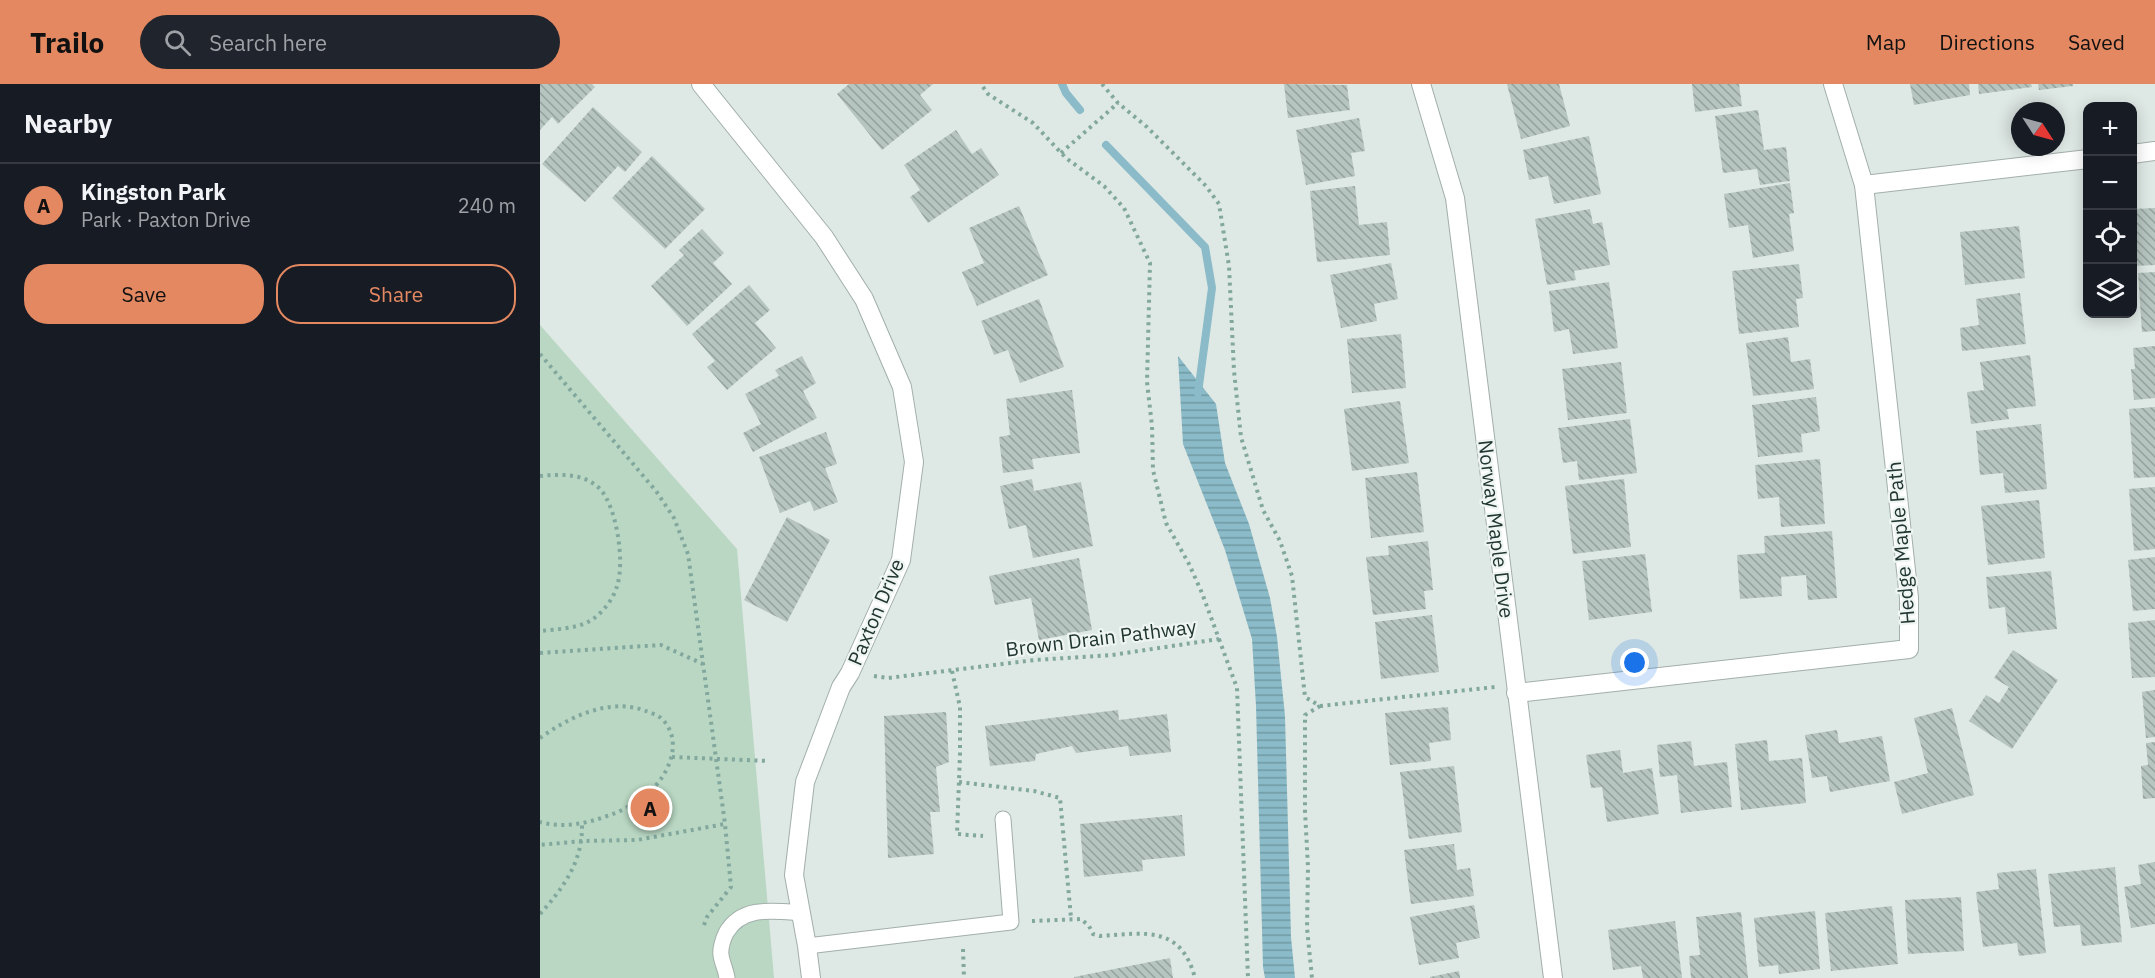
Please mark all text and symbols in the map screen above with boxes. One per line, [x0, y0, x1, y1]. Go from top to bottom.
search box [140, 15, 560, 69]
text: Trailo [30, 24, 104, 61]
icon: search [161, 26, 194, 59]
text: Search here [209, 28, 327, 57]
text: Map [1866, 28, 1906, 56]
text: Directions [1939, 28, 2035, 56]
text: Saved [2068, 28, 2125, 56]
north arrow [2011, 102, 2065, 156]
map controls [2083, 102, 2137, 318]
button: + [2083, 102, 2137, 156]
text: Nearby [24, 106, 112, 140]
button: − [2083, 156, 2137, 210]
text: Kingston Park [81, 177, 226, 206]
text: A [37, 192, 50, 219]
text: 240 m [458, 192, 516, 219]
text: Park · Paxton Drive [81, 206, 251, 233]
button: locate [2083, 210, 2137, 264]
button: Save [24, 264, 264, 324]
button: Share [276, 264, 516, 324]
button: layers [2083, 264, 2137, 318]
street label: Norway Maple Drive [1472, 438, 1521, 620]
street label: Hedge Maple Path [1880, 460, 1921, 626]
street label: Paxton Drive [841, 554, 910, 669]
street label: Brown Drain Pathway [1004, 612, 1198, 663]
your location [1620, 648, 1649, 677]
pin: A [630, 786, 670, 830]

